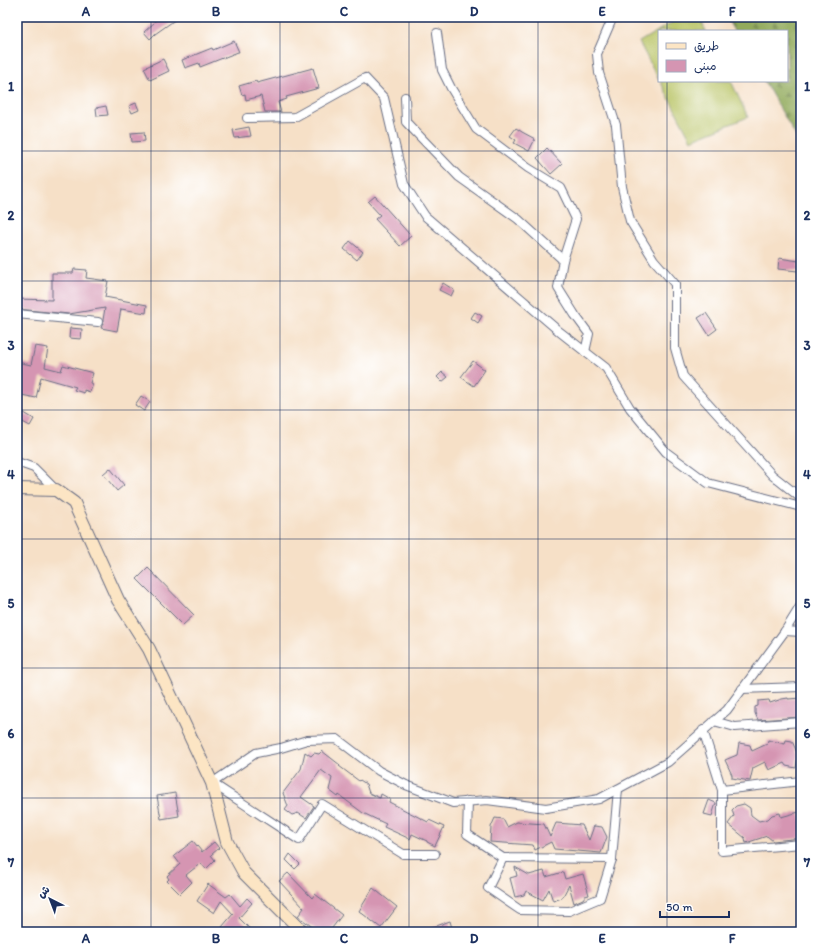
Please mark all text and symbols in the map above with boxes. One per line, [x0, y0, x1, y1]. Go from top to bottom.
text: A [81, 4, 91, 19]
text: B [212, 4, 221, 19]
text: C [340, 4, 349, 19]
text: D [470, 4, 479, 19]
text: E [598, 4, 606, 19]
text: F [729, 4, 736, 19]
legend [658, 30, 788, 82]
text: طريق [694, 39, 719, 53]
text: مبنى [694, 59, 717, 74]
text: 1 [8, 79, 14, 94]
text: 1 [804, 79, 810, 94]
text: 2 [8, 208, 15, 223]
text: 2 [804, 208, 811, 223]
text: 3 [7, 338, 15, 353]
text: 3 [803, 338, 811, 353]
text: 4 [7, 467, 15, 482]
text: 4 [803, 467, 811, 482]
text: 5 [8, 596, 15, 611]
text: 5 [804, 596, 811, 611]
text: 6 [8, 726, 15, 741]
text: 6 [804, 726, 811, 741]
text: 7 [7, 855, 15, 870]
text: 7 [803, 855, 811, 870]
north arrow [30, 879, 70, 919]
text: ش [35, 883, 52, 901]
scale bar [660, 893, 729, 919]
text: 50 m [666, 900, 692, 914]
text: A [81, 931, 91, 946]
text: B [212, 931, 221, 946]
text: C [340, 931, 349, 946]
text: D [470, 931, 479, 946]
text: E [598, 931, 606, 946]
text: F [729, 931, 736, 946]

